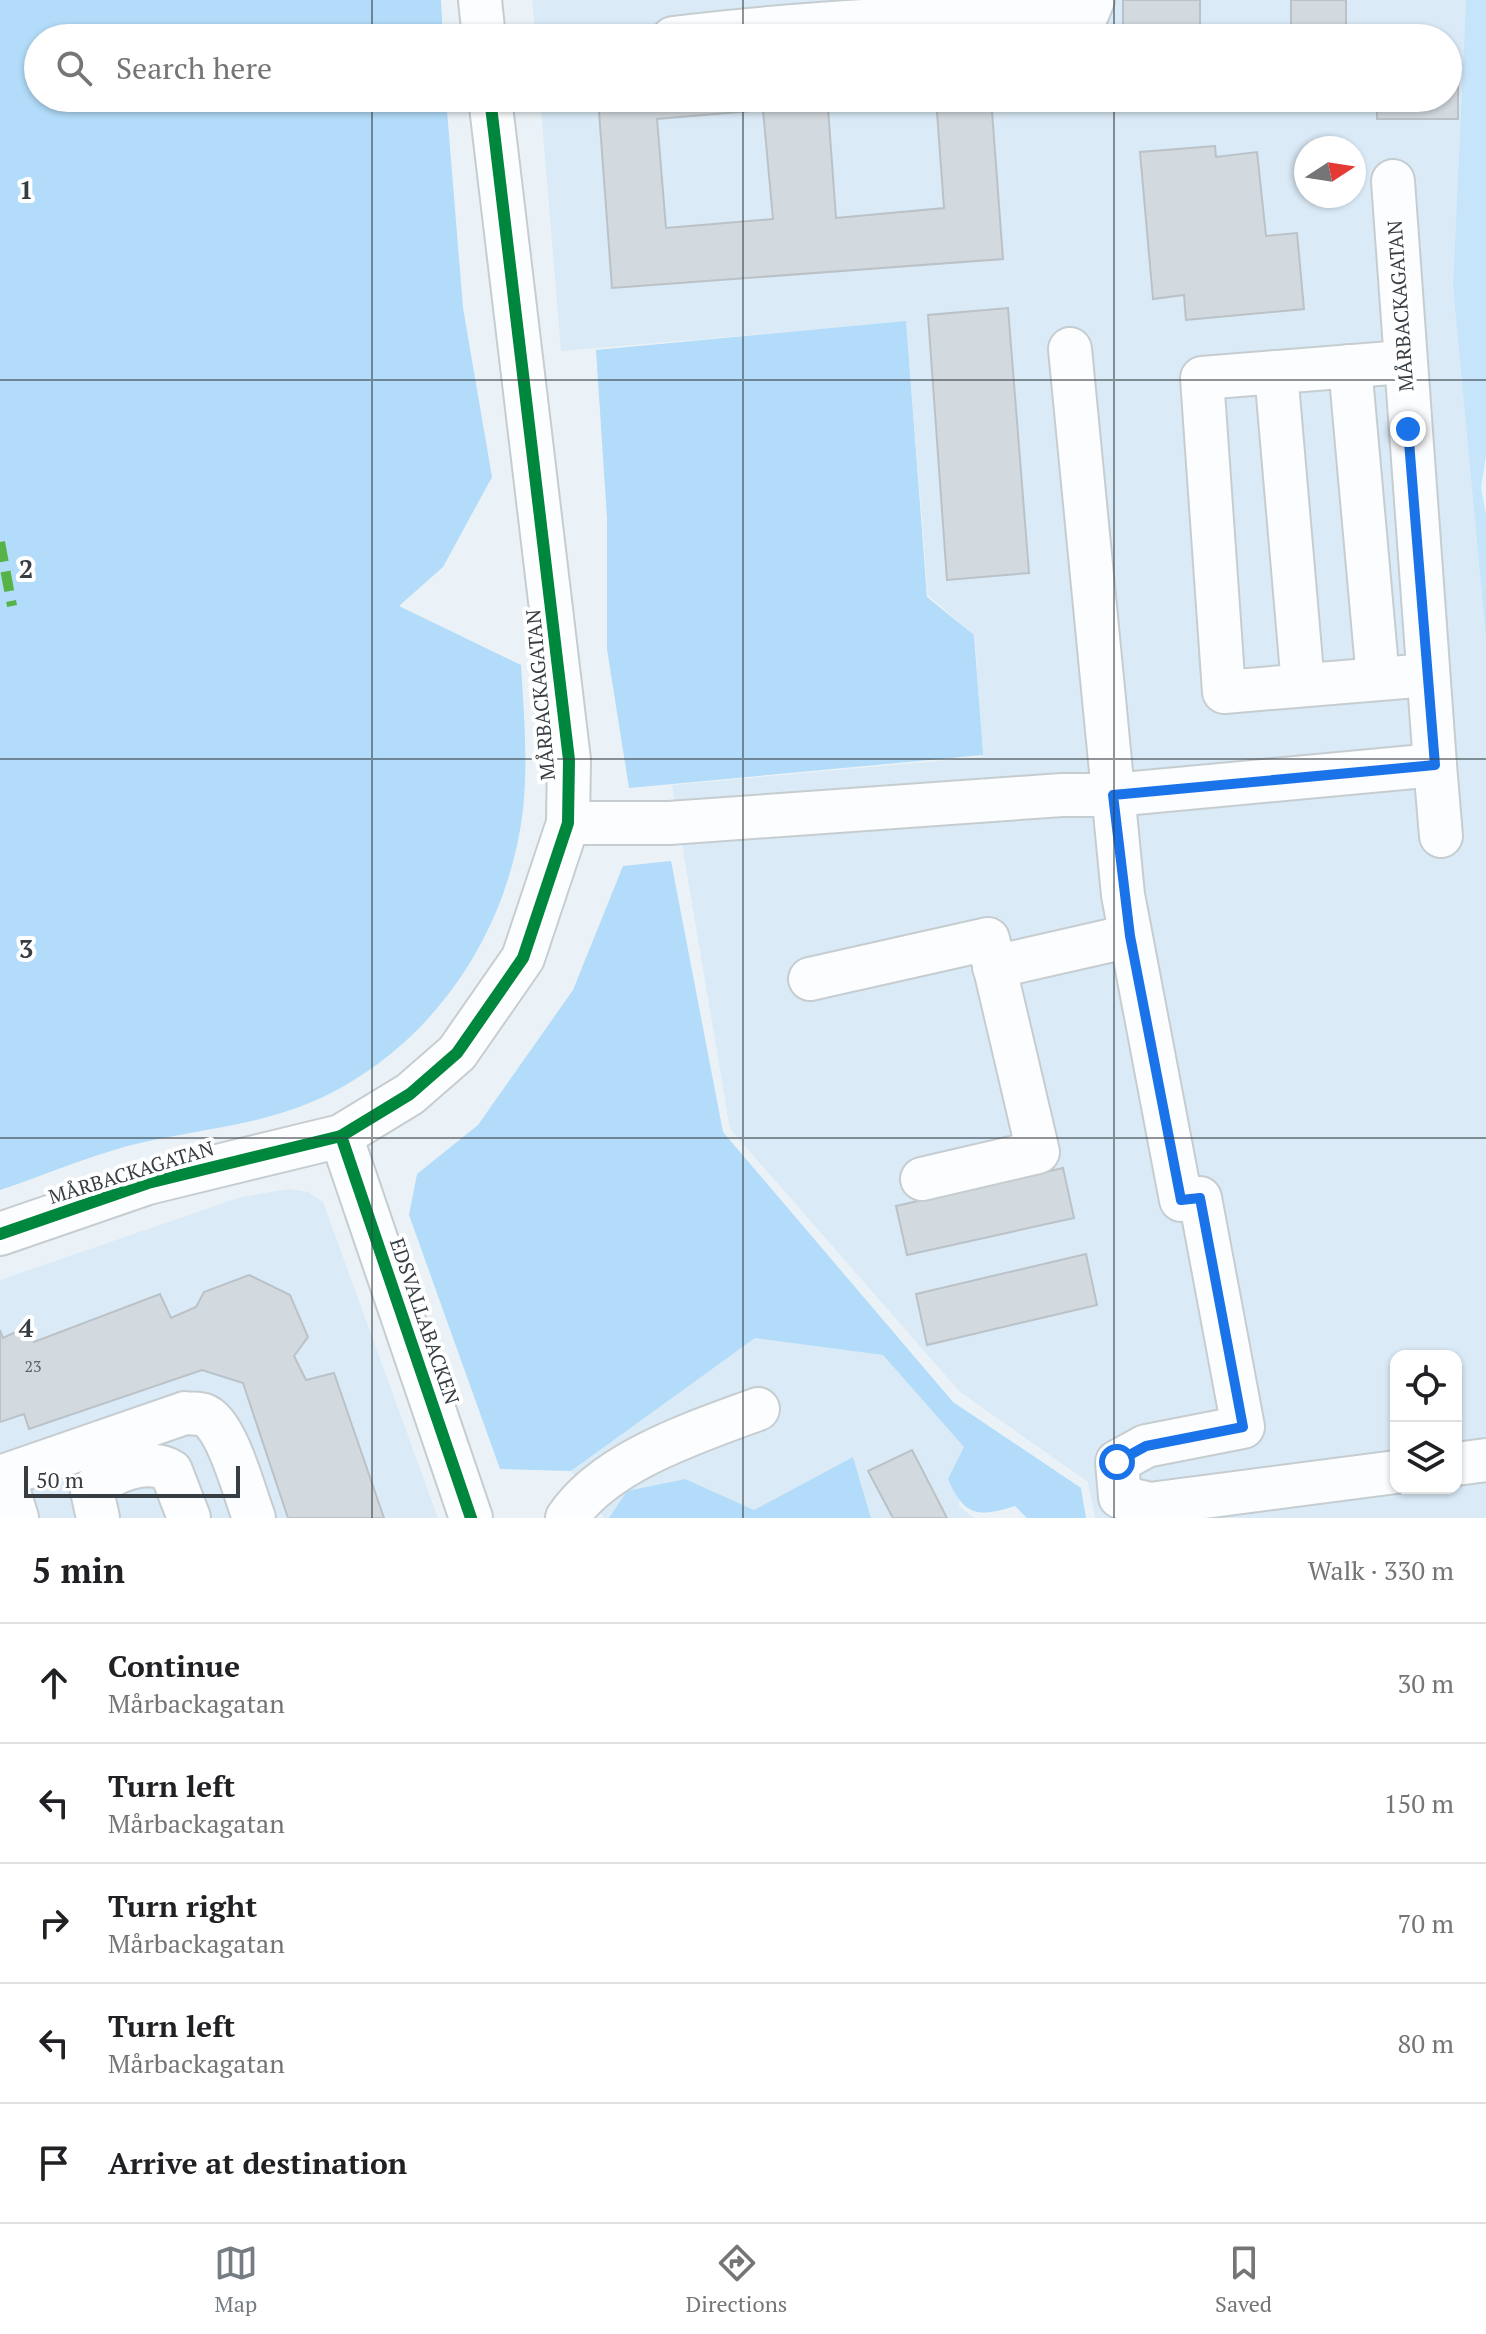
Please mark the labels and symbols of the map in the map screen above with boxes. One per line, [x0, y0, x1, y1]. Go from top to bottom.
north arrow [1294, 136, 1366, 208]
text: 1 [19, 172, 33, 206]
street label: MÅRBACKAGATAN [1381, 219, 1419, 392]
route end [1390, 411, 1426, 447]
text: 2 [19, 551, 33, 585]
street label: MÅRBACKAGATAN [519, 608, 561, 782]
text: 3 [19, 931, 33, 965]
street label: MÅRBACKAGATAN [45, 1134, 217, 1210]
street label: EDSVALLABACKEN [384, 1234, 466, 1408]
text: 4 [19, 1310, 34, 1344]
house number: 23 [24, 1355, 42, 1377]
route start [1099, 1444, 1135, 1480]
scale bar [24, 1462, 240, 1498]

